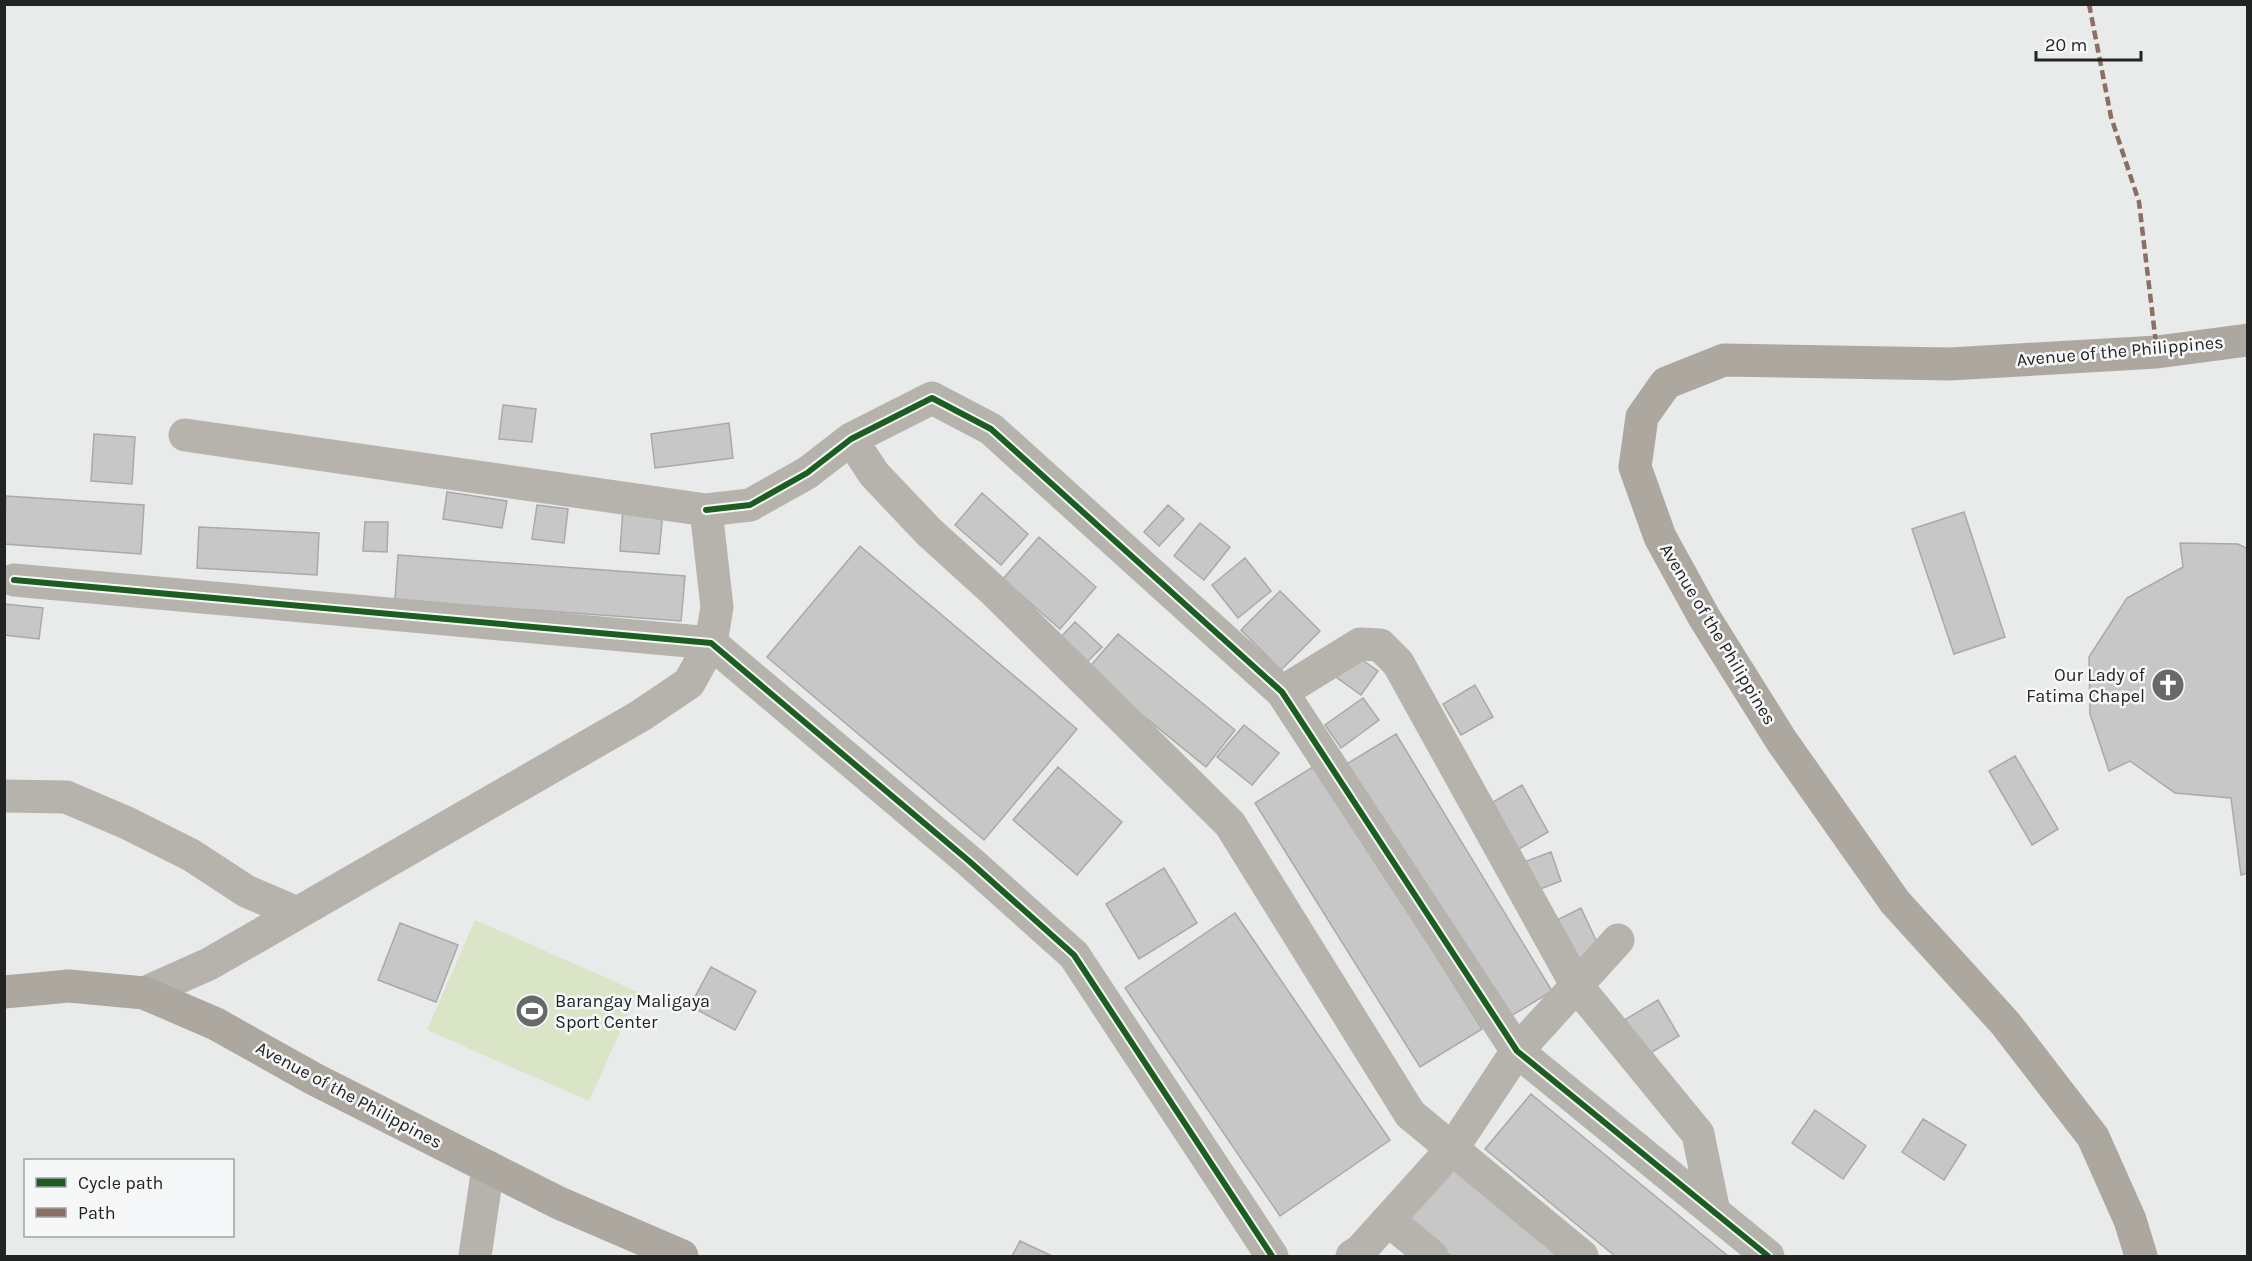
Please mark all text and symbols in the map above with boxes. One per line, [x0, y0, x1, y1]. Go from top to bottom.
scale bar [2036, 24, 2141, 62]
text: 20 m [2045, 34, 2087, 56]
street label: Avenue of the Philippines [2016, 331, 2224, 371]
street label: Avenue of the Philippines [1655, 539, 1781, 729]
place label: Our Lady of Fatima Chapel [2026, 664, 2146, 707]
church icon: Our Lady of Fatima Chapel [2150, 667, 2186, 703]
place label: Barangay Maligaya Sport Center [555, 990, 710, 1033]
sports icon: Barangay Maligaya Sport Center [514, 993, 550, 1029]
street label: Avenue of the Philippines [252, 1037, 446, 1153]
legend [24, 1159, 234, 1237]
text: Cycle path [78, 1172, 163, 1194]
text: Path [78, 1202, 116, 1224]

